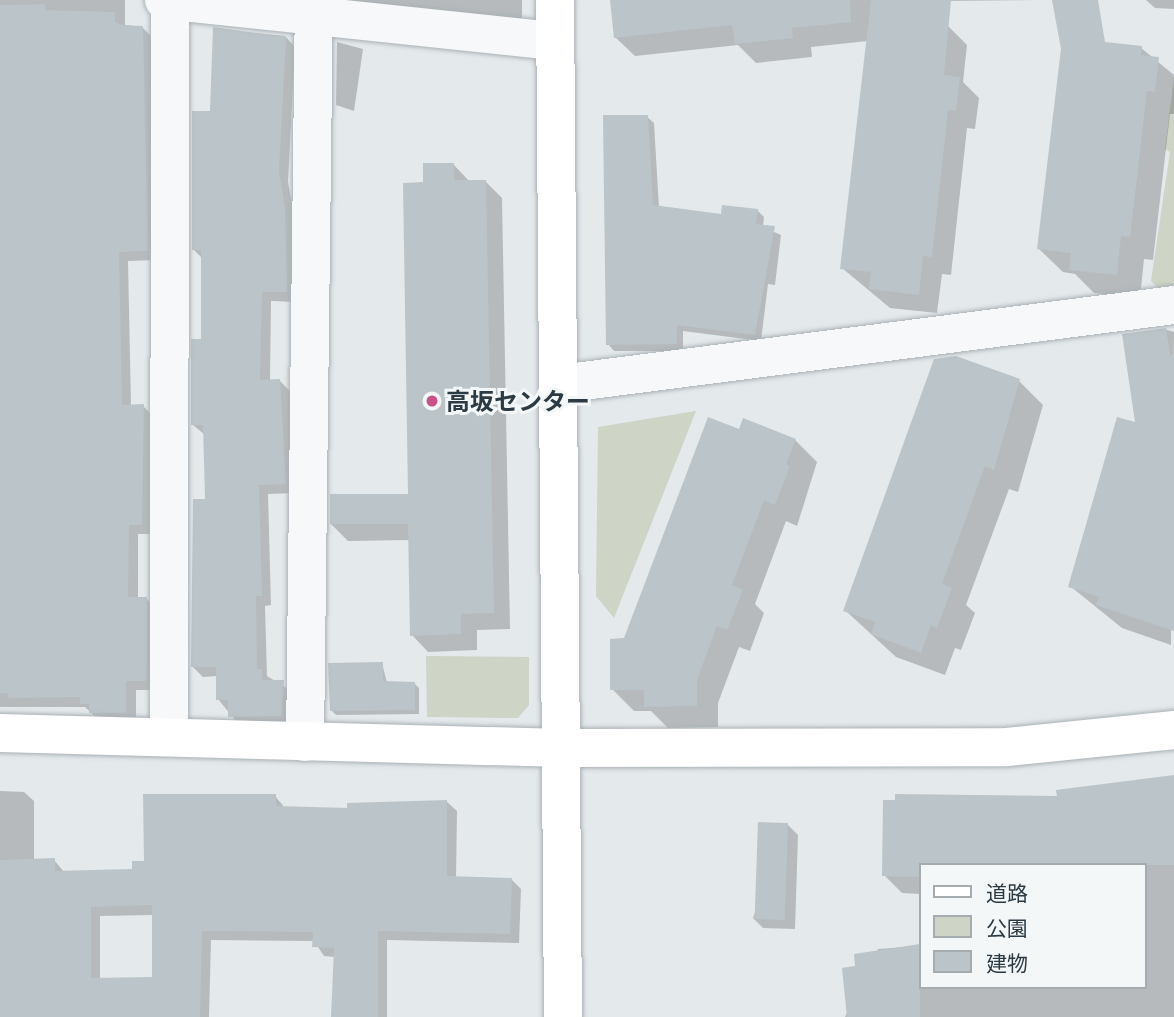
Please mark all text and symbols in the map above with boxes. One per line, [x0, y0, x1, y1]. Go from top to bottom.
place label: 高坂センター [446, 387, 590, 415]
marker: 高坂センター [424, 393, 440, 409]
legend [918, 863, 1146, 989]
text: 道路 [986, 880, 1028, 905]
text: 公園 [986, 915, 1028, 940]
text: 建物 [986, 950, 1028, 975]

